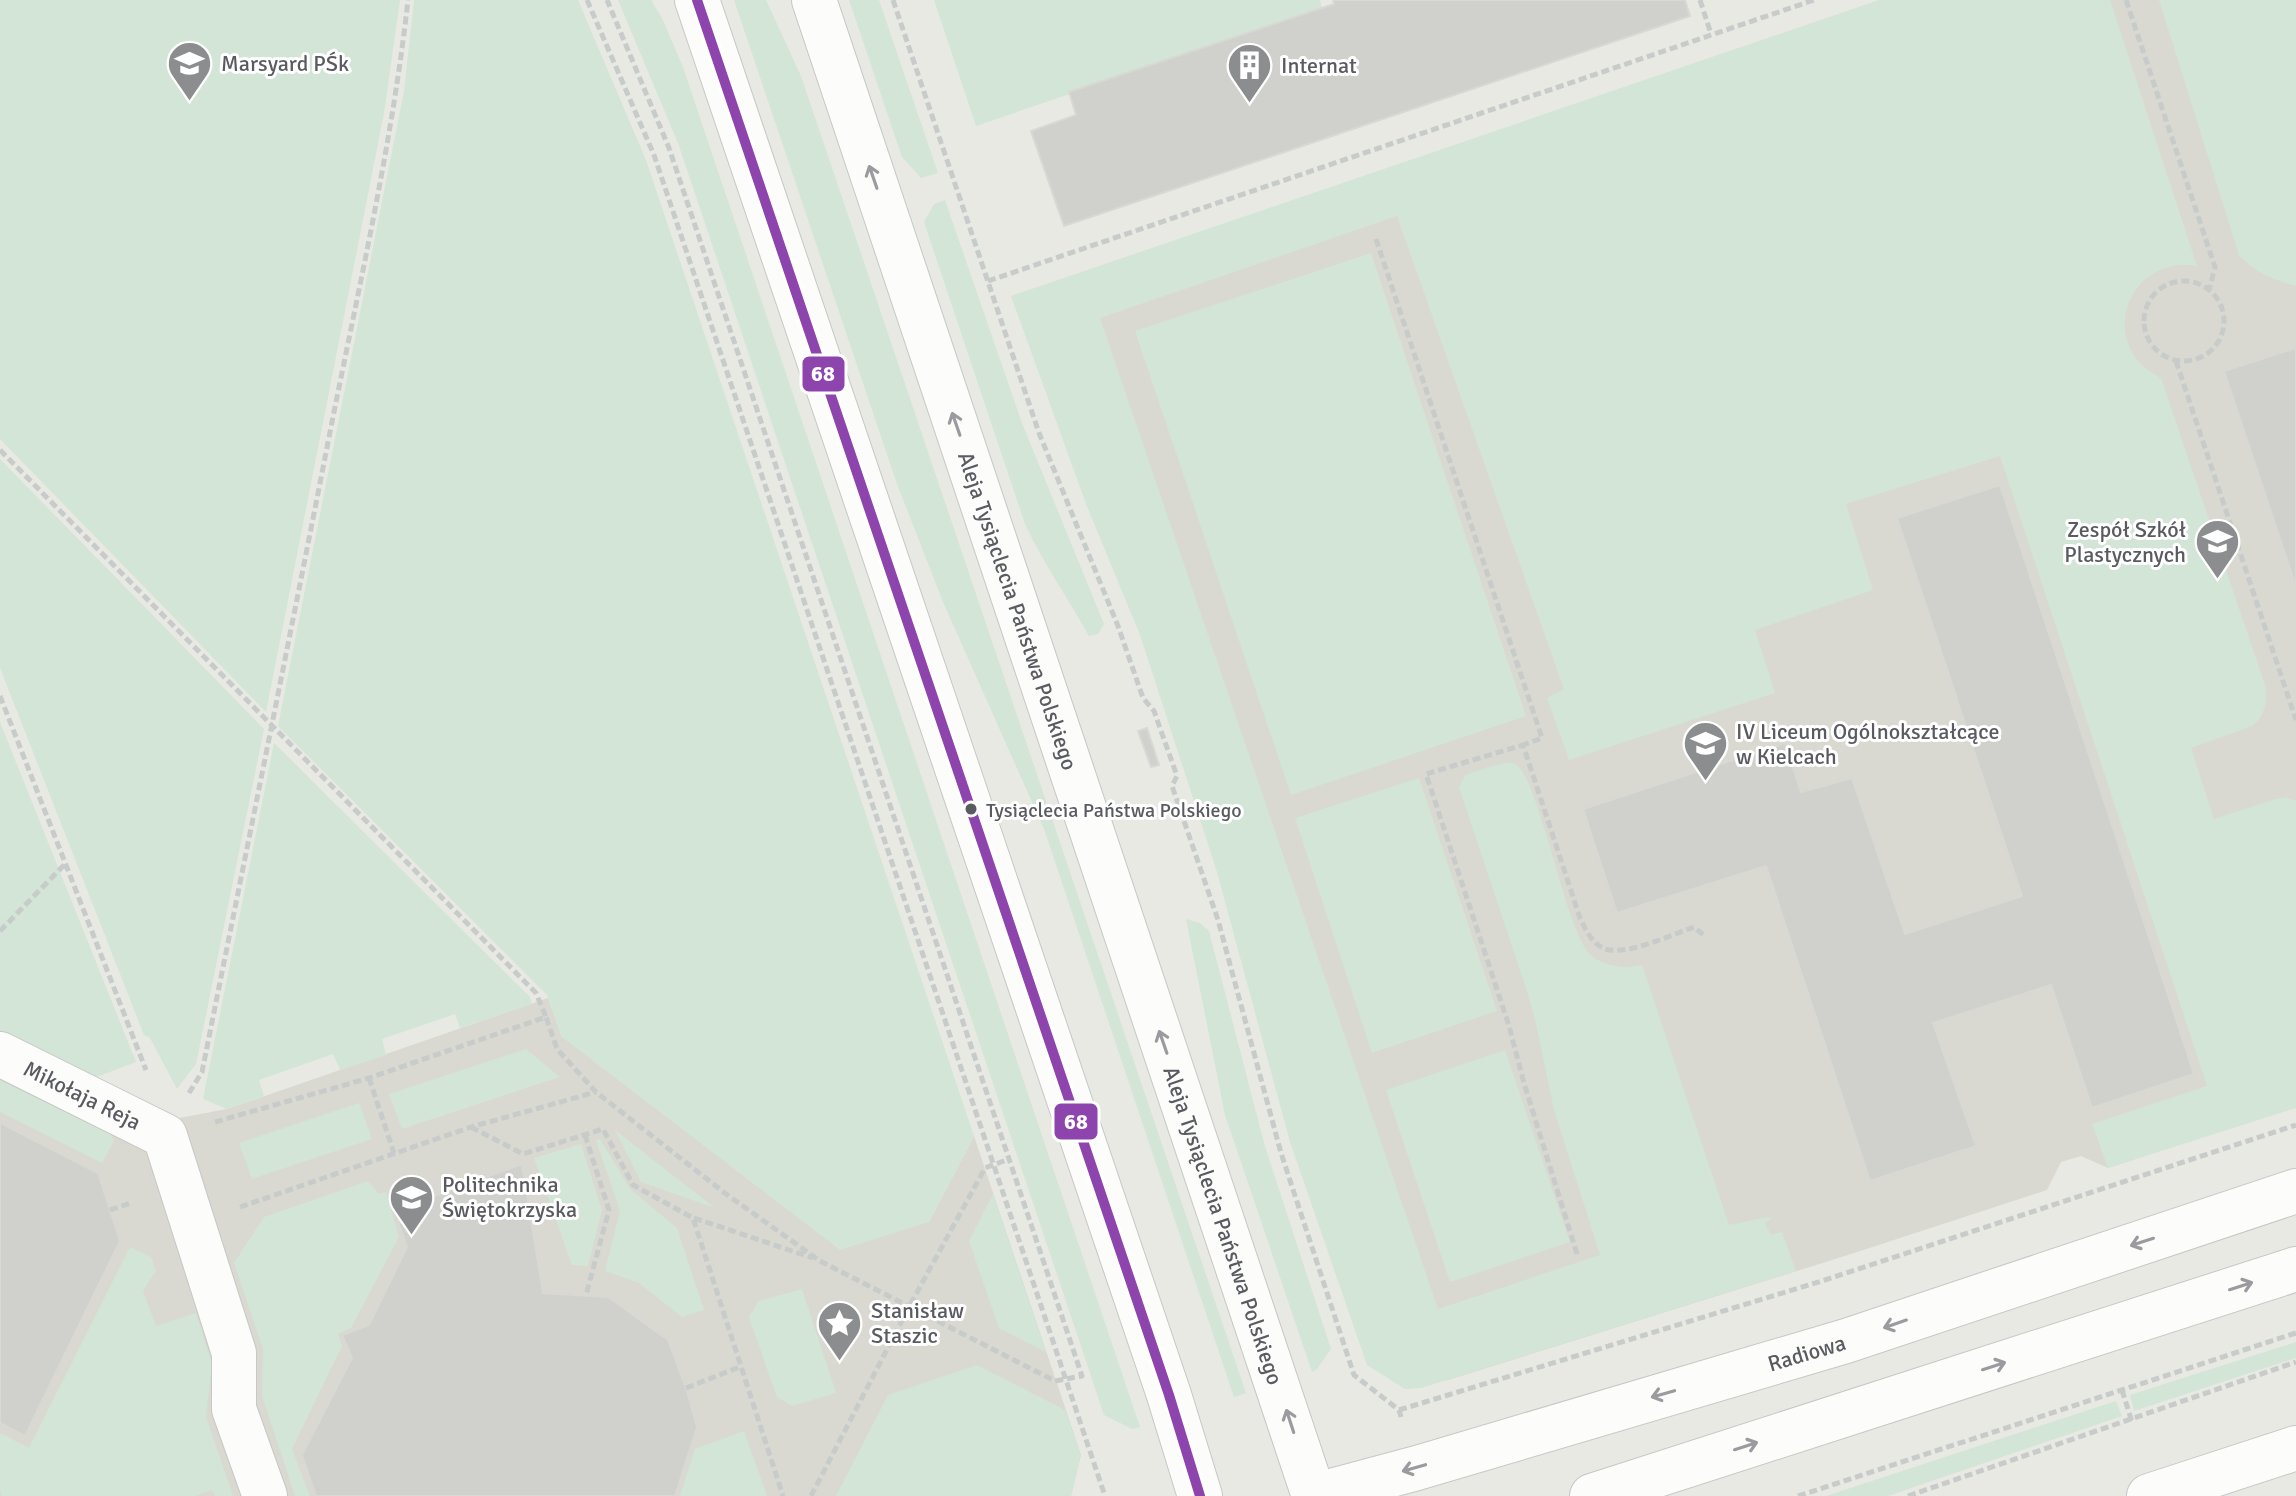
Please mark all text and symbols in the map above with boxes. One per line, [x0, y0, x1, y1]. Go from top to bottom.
school or university icon: Marsyard PŚk [166, 39, 214, 102]
building icon: Internat [1226, 41, 1274, 104]
place label: Marsyard PŚk [221, 50, 349, 77]
place label: Internat [1281, 52, 1357, 79]
one-way arrow [865, 165, 880, 190]
line badge: 68 [801, 355, 846, 393]
text: 68 [811, 360, 835, 387]
one-way arrow [947, 412, 962, 437]
street label: Aleja Tysiąclecia Państwa Polskiego [952, 448, 1083, 774]
place label: Zespół Szkół Plastycznych [2064, 516, 2186, 568]
school or university icon: Zespół Szkół Plastycznych [2193, 518, 2241, 581]
place label: IV Liceum Ogólnokształcące w Kielcach [1736, 718, 2000, 770]
school or university icon: IV Liceum Ogólnokształcące w Kielcach [1681, 720, 1729, 783]
place label: Tysiąclecia Państwa Polskiego [986, 798, 1242, 823]
marker: Tysiąclecia Państwa Polskiego [963, 801, 979, 817]
one-way arrow [1155, 1030, 1170, 1055]
street label: Mikołaja Reja [19, 1055, 145, 1136]
street label: Aleja Tysiąclecia Państwa Polskiego [1157, 1063, 1289, 1388]
line badge: 68 [1053, 1102, 1099, 1141]
text: 68 [1064, 1108, 1088, 1135]
place label: Politechnika Świętokrzyska [442, 1171, 577, 1223]
school or university icon: Politechnika Świętokrzyska [387, 1173, 435, 1236]
one-way arrow [2130, 1235, 2155, 1250]
one-way arrow [2228, 1278, 2253, 1293]
place label: Stanisław Staszic [871, 1297, 964, 1349]
place icon: Stanisław Staszic [816, 1299, 864, 1362]
one-way arrow [1883, 1317, 1909, 1332]
street label: Radiowa [1765, 1329, 1849, 1377]
one-way arrow [1981, 1358, 2006, 1373]
one-way arrow [1651, 1387, 1677, 1402]
one-way arrow [1282, 1409, 1297, 1435]
one-way arrow [1734, 1438, 1759, 1453]
one-way arrow [1402, 1462, 1427, 1476]

